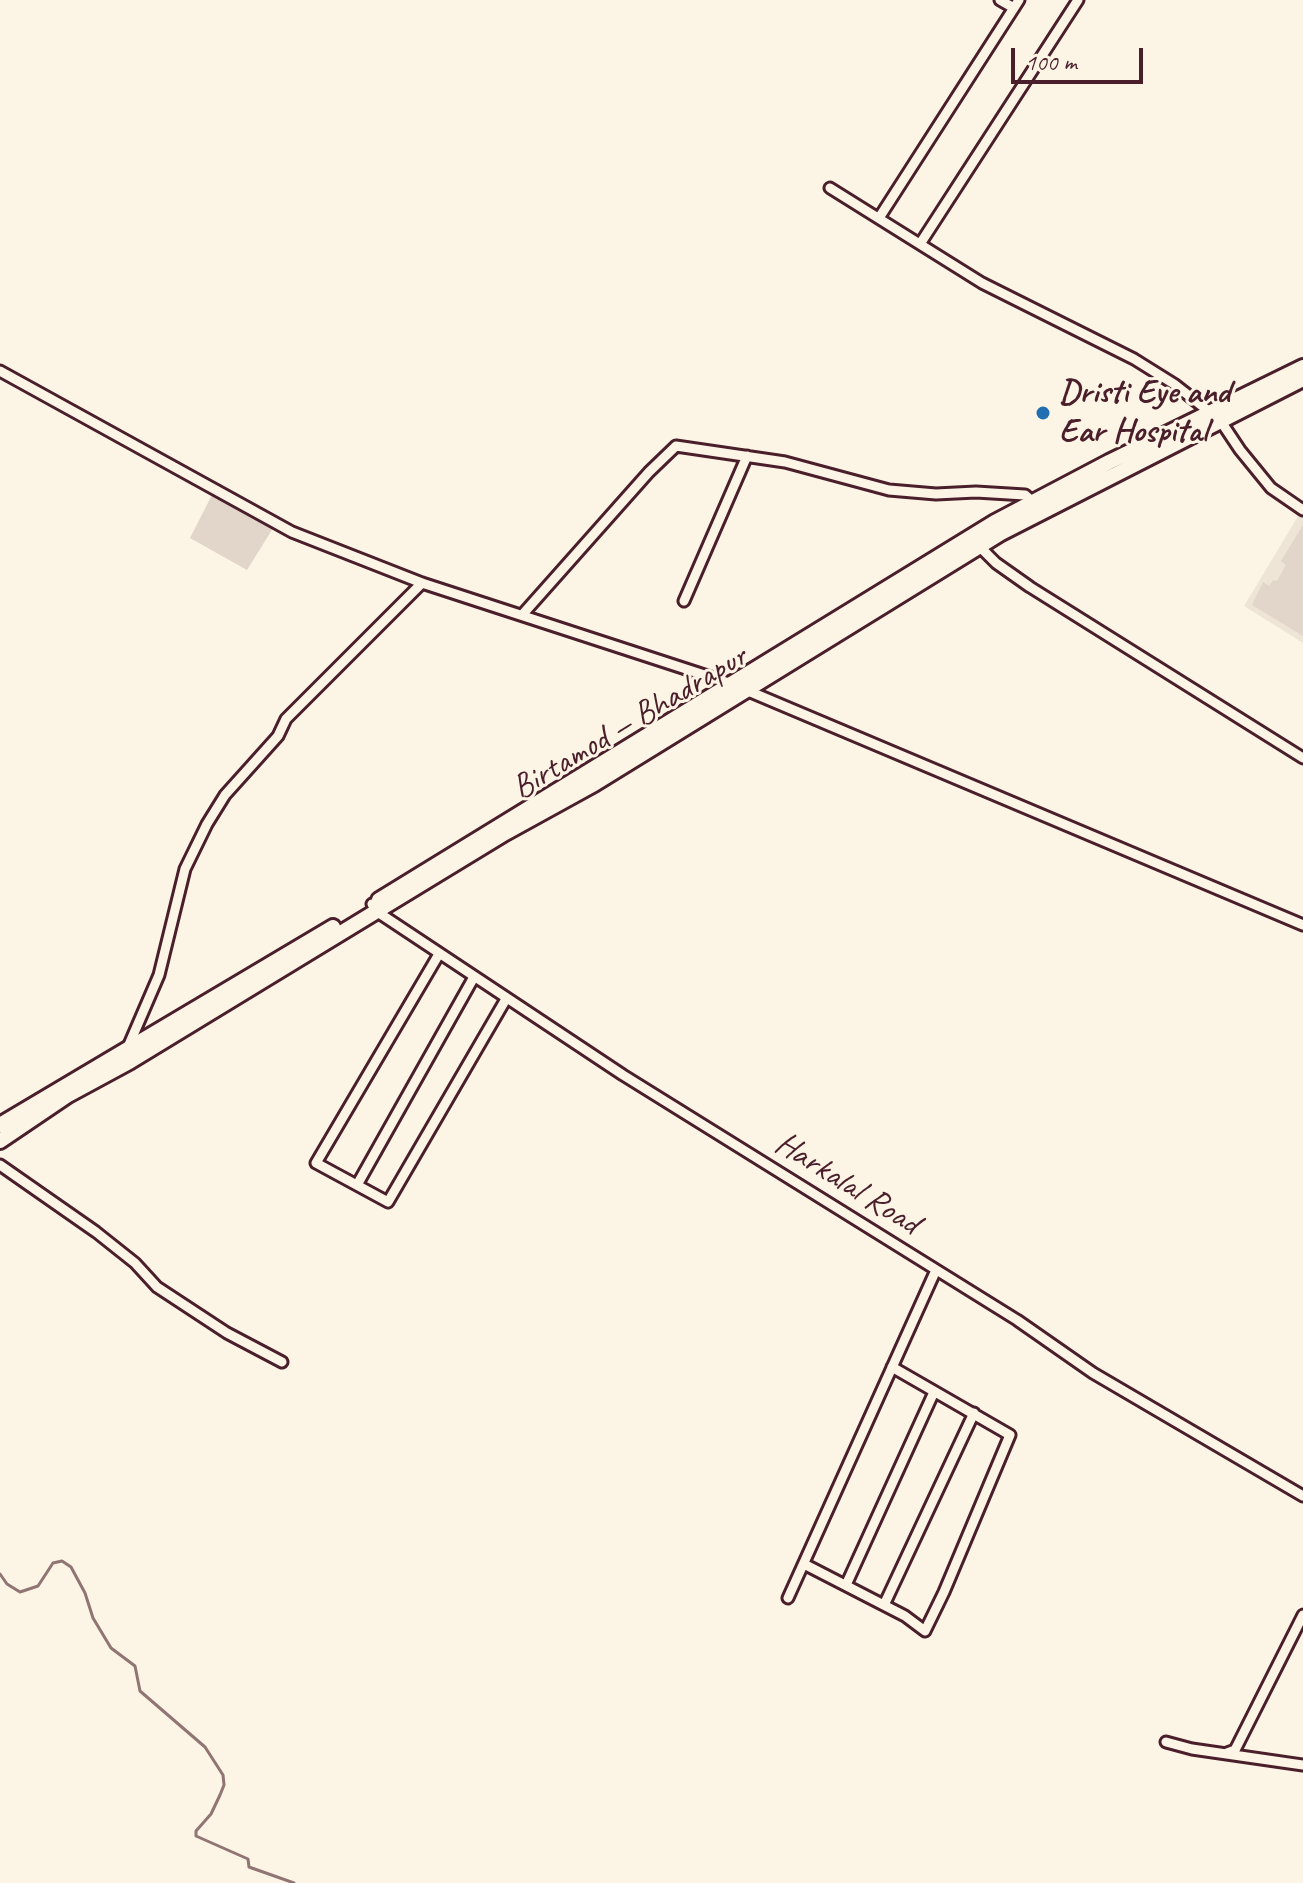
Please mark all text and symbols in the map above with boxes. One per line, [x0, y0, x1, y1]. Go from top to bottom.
scale bar [1015, 32, 1147, 82]
text: 100 m [1025, 47, 1077, 77]
place label: Dristi Eye and Ear Hospital [1059, 373, 1230, 452]
marker: Dristi Eye and Ear Hospital [1034, 404, 1052, 422]
street label: Birtamod — Bhadrapur [505, 637, 755, 809]
street label: Harkalal Road [767, 1124, 927, 1244]

